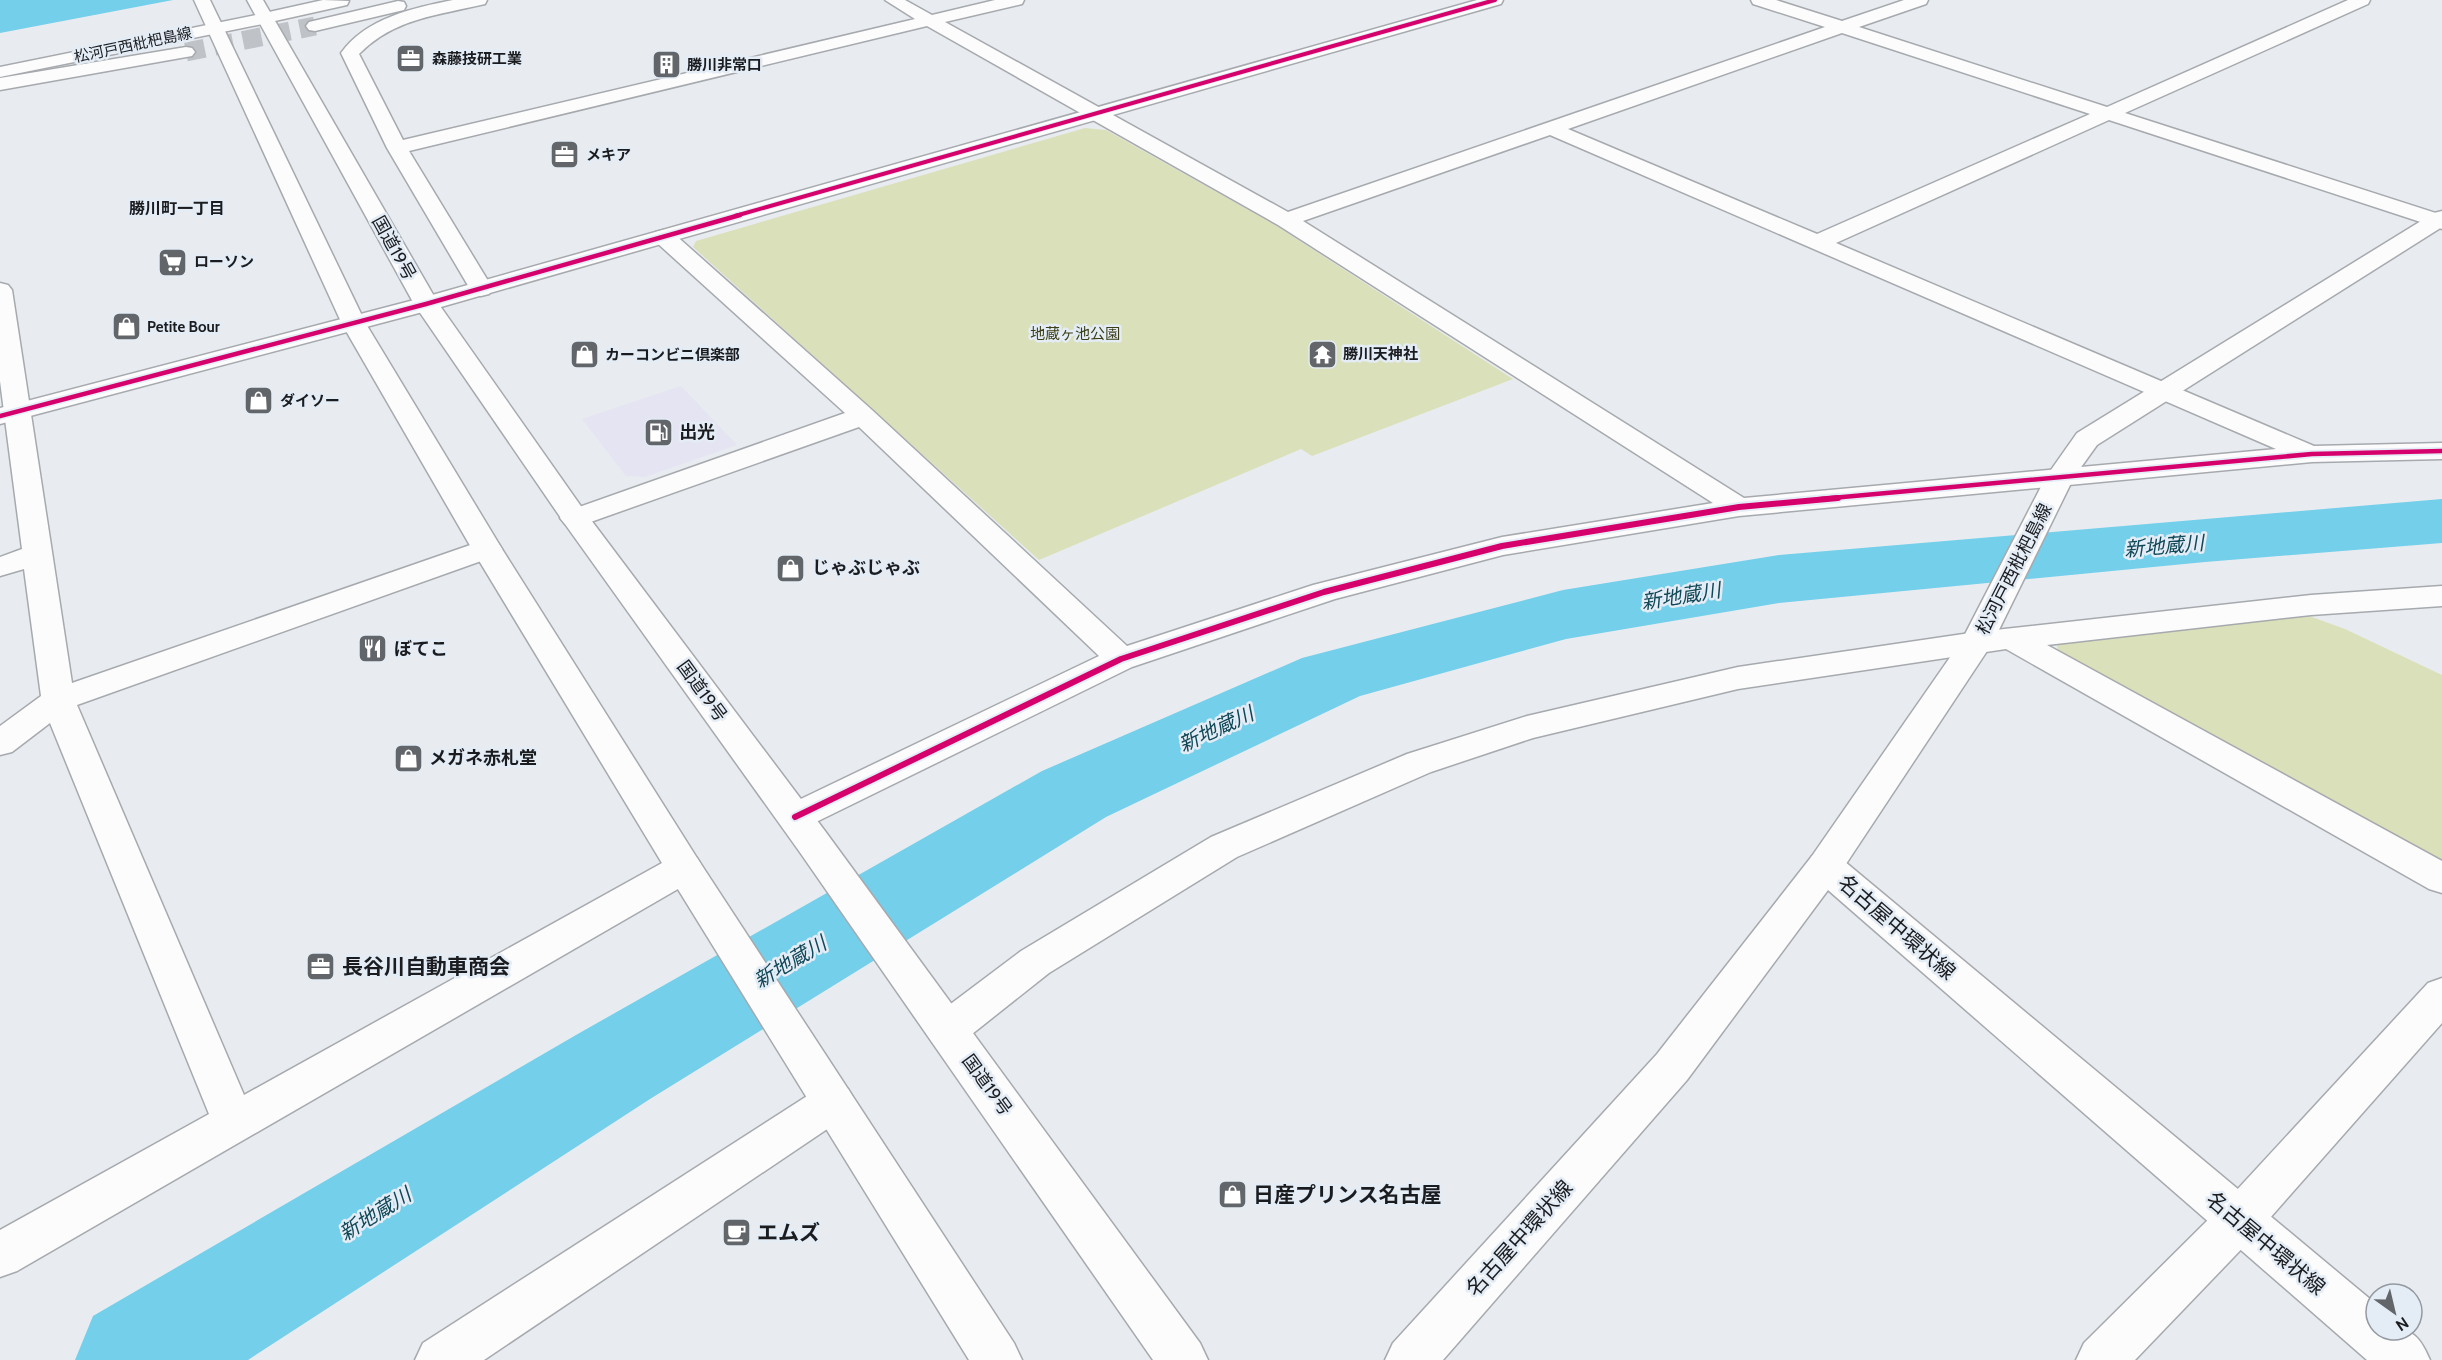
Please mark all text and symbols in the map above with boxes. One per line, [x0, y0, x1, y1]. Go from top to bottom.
street label: 松河戸西枇杷島線 [72, 24, 194, 66]
office icon: 森藤技研工業 [395, 43, 427, 75]
building icon: 勝川非常口 [650, 49, 682, 81]
place label: 森藤技研工業 [432, 50, 522, 68]
place label: 勝川非常口 [687, 56, 762, 74]
office icon: メキア [549, 139, 581, 171]
place label: メキア [586, 146, 631, 164]
district label: 勝川町一丁目 [129, 199, 225, 218]
street label: 国道19号 [367, 212, 421, 284]
supermarket icon: ローソン [157, 246, 189, 278]
place label: ローソン [194, 253, 254, 271]
shop icon: Petite Bour [110, 311, 142, 343]
place label: Petite Bour [147, 318, 220, 336]
park label: 地蔵ヶ池公園 [1030, 325, 1120, 343]
temple icon: 勝川天神社 [1306, 338, 1338, 370]
shop icon: カーコンビニ倶楽部 [568, 339, 600, 371]
place label: 勝川天神社 [1343, 345, 1418, 363]
place label: カーコンビニ倶楽部 [605, 346, 740, 364]
shop icon: ダイソー [243, 385, 275, 417]
place label: ダイソー [280, 392, 340, 410]
fuel station icon: 出光 [642, 416, 674, 448]
place label: 出光 [679, 421, 715, 443]
street label: 松河戸西枇杷島線 [1972, 500, 2056, 638]
water label: 新地蔵川 [2123, 530, 2207, 561]
shop icon: じゃぶじゃぶ [775, 552, 807, 584]
place label: じゃぶじゃぶ [812, 557, 920, 579]
water label: 新地蔵川 [1640, 578, 1724, 614]
restaurant icon: ぼてこ [357, 633, 389, 665]
place label: ぼてこ [394, 638, 448, 660]
street label: 国道19号 [673, 656, 731, 726]
water label: 新地蔵川 [1175, 700, 1259, 757]
shop icon: メガネ赤札堂 [392, 742, 424, 774]
place label: メガネ赤札堂 [429, 747, 537, 769]
street label: 名古屋中環状線 [1833, 869, 1961, 985]
water label: 新地蔵川 [750, 930, 832, 993]
office icon: 長谷川自動車商会 [305, 950, 337, 982]
place label: 長谷川自動車商会 [342, 954, 510, 979]
street label: 国道19号 [958, 1050, 1016, 1120]
street label: 名古屋中環状線 [1461, 1175, 1577, 1301]
shop icon: 日産プリンス名古屋 [1216, 1178, 1248, 1210]
water label: 新地蔵川 [335, 1182, 417, 1245]
place label: 日産プリンス名古屋 [1253, 1182, 1442, 1207]
street label: 名古屋中環状線 [2202, 1186, 2330, 1300]
cafe icon: エムズ [720, 1216, 752, 1248]
place label: エムズ [757, 1220, 820, 1245]
north arrow [2364, 1282, 2424, 1342]
text: N [2392, 1313, 2412, 1335]

